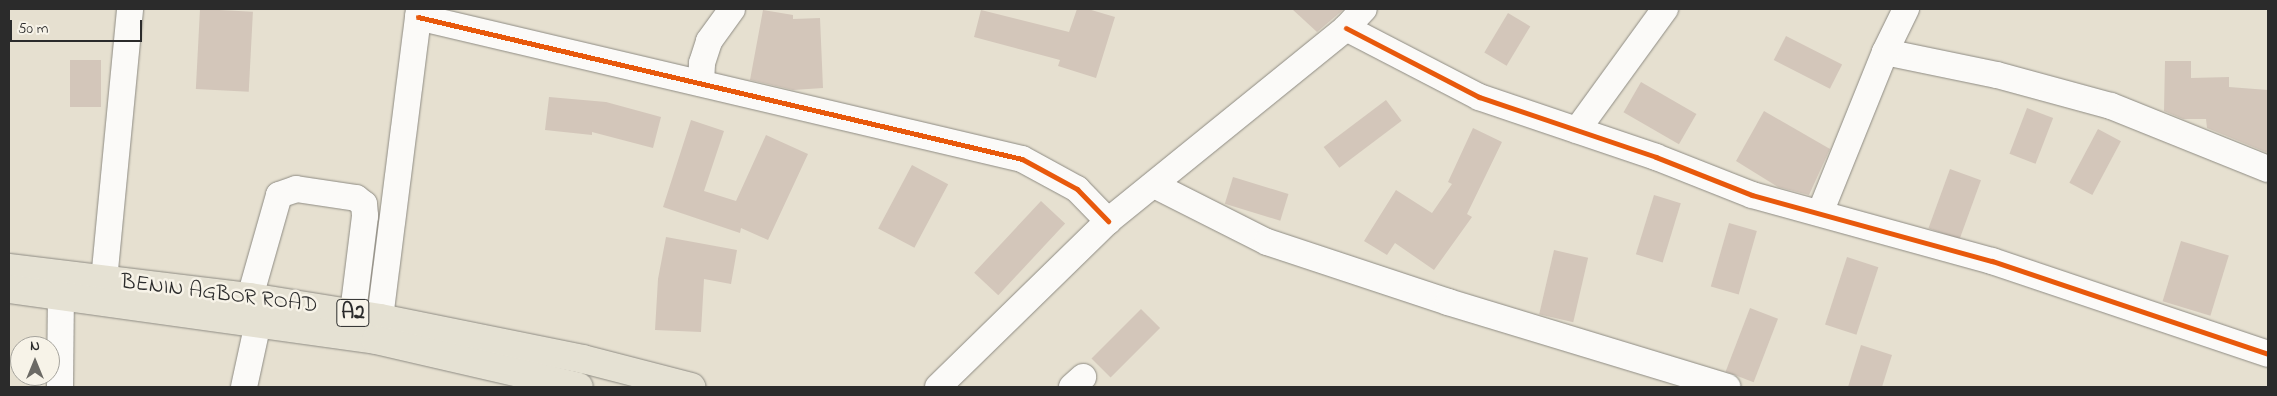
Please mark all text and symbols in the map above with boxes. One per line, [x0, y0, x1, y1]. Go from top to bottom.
scale bar [12, 10, 145, 42]
text: 50 m [18, 18, 48, 40]
street label: BENIN AGBOR ROAD [119, 270, 319, 320]
road number: A2 [336, 294, 370, 332]
north arrow [10, 336, 60, 386]
text: N [30, 336, 40, 357]

